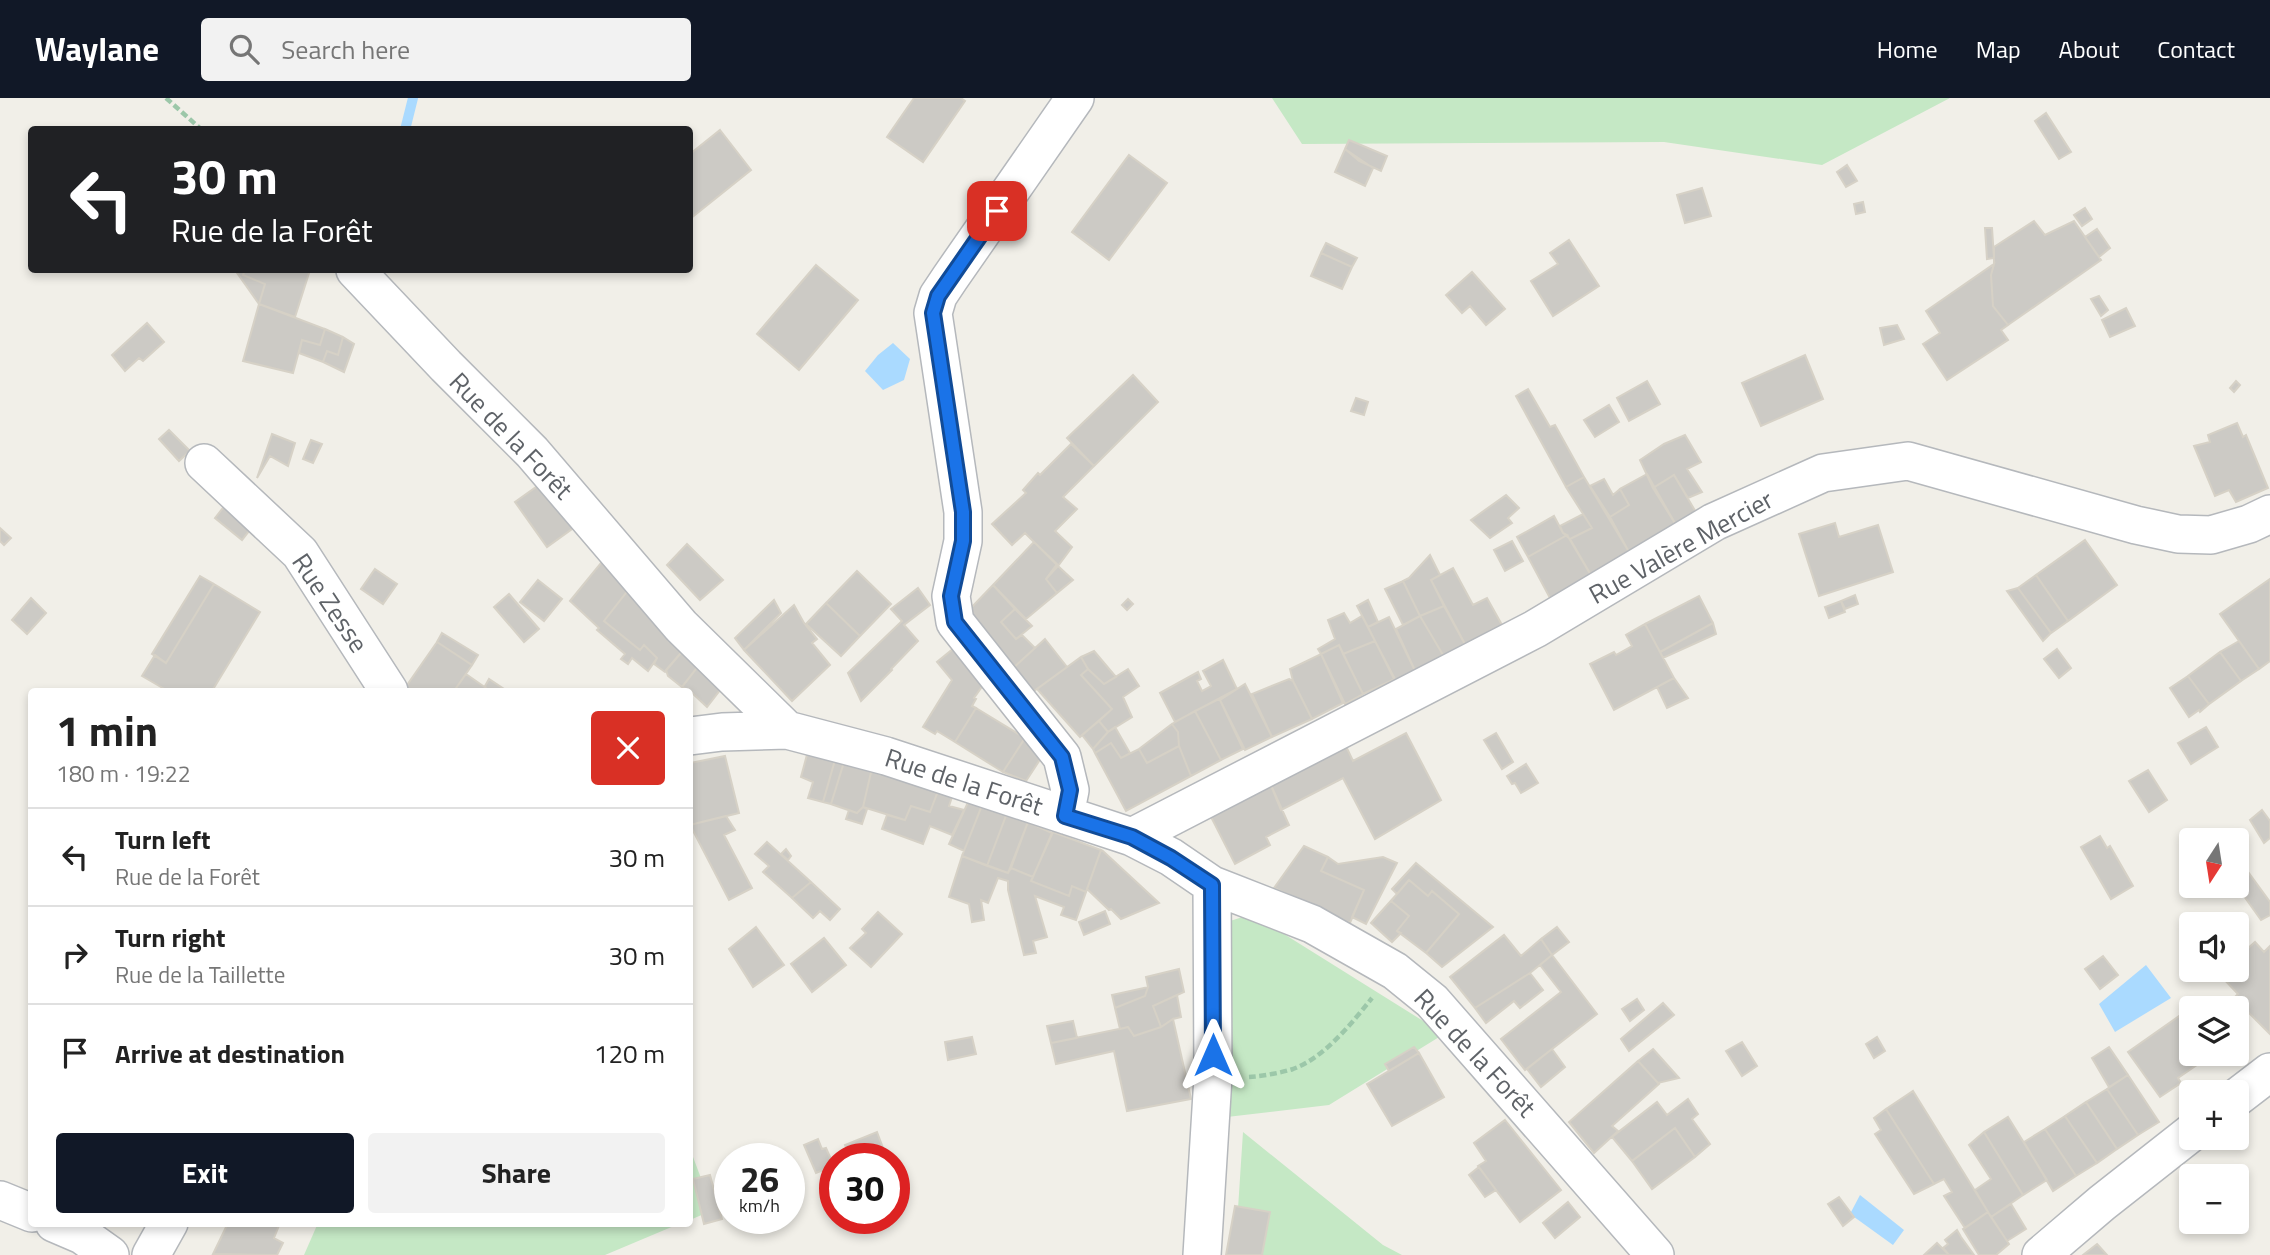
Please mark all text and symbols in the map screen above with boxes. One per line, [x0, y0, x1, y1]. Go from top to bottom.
search box [201, 18, 691, 81]
text: Waylane [35, 24, 159, 74]
icon: search [225, 30, 263, 68]
text: Search here [281, 30, 410, 69]
text: Home [1877, 31, 1938, 67]
text: Map [1976, 31, 2021, 67]
text: About [2059, 31, 2119, 67]
text: Contact [2157, 31, 2235, 67]
text: 30 m [171, 138, 278, 213]
icon: left [56, 154, 147, 245]
pin [967, 181, 1027, 241]
icon: arrive [978, 192, 1016, 230]
text: Rue de la Forêt [171, 206, 373, 254]
street label: Rue de la Forêt [440, 363, 582, 508]
street label: Rue Valère Mercier [1581, 480, 1780, 613]
street label: Rue Zesse [283, 545, 378, 660]
text: 1 min [56, 698, 158, 762]
button: close [591, 711, 665, 785]
street label: Rue de la Forêt [880, 738, 1048, 825]
text: 180 m · 19:22 [56, 756, 191, 791]
text: Turn left [115, 820, 210, 859]
north arrow [2179, 828, 2249, 898]
map controls [2179, 828, 2249, 1234]
icon: left [56, 838, 94, 876]
text: 30 m [608, 838, 665, 877]
text: Rue de la Forêt [115, 859, 260, 894]
button: sound [2179, 912, 2249, 982]
text: Turn right [115, 918, 226, 957]
icon: right [56, 936, 94, 974]
text: 30 m [608, 936, 665, 975]
text: Rue de la Taillette [115, 957, 285, 992]
street label: Rue de la Forêt [1405, 979, 1545, 1126]
button: layers [2179, 996, 2249, 1066]
position arrow [1176, 1018, 1250, 1092]
icon: arrive [56, 1034, 94, 1072]
text: Arrive at destination [115, 1034, 345, 1073]
text: 120 m [594, 1034, 665, 1073]
button: + [2179, 1080, 2249, 1150]
button: Exit [56, 1133, 354, 1213]
button: Share [368, 1133, 665, 1213]
speed limit sign: 30 [819, 1143, 910, 1234]
text: 26 [740, 1152, 779, 1206]
button: − [2179, 1164, 2249, 1234]
text: km/h [739, 1192, 780, 1219]

